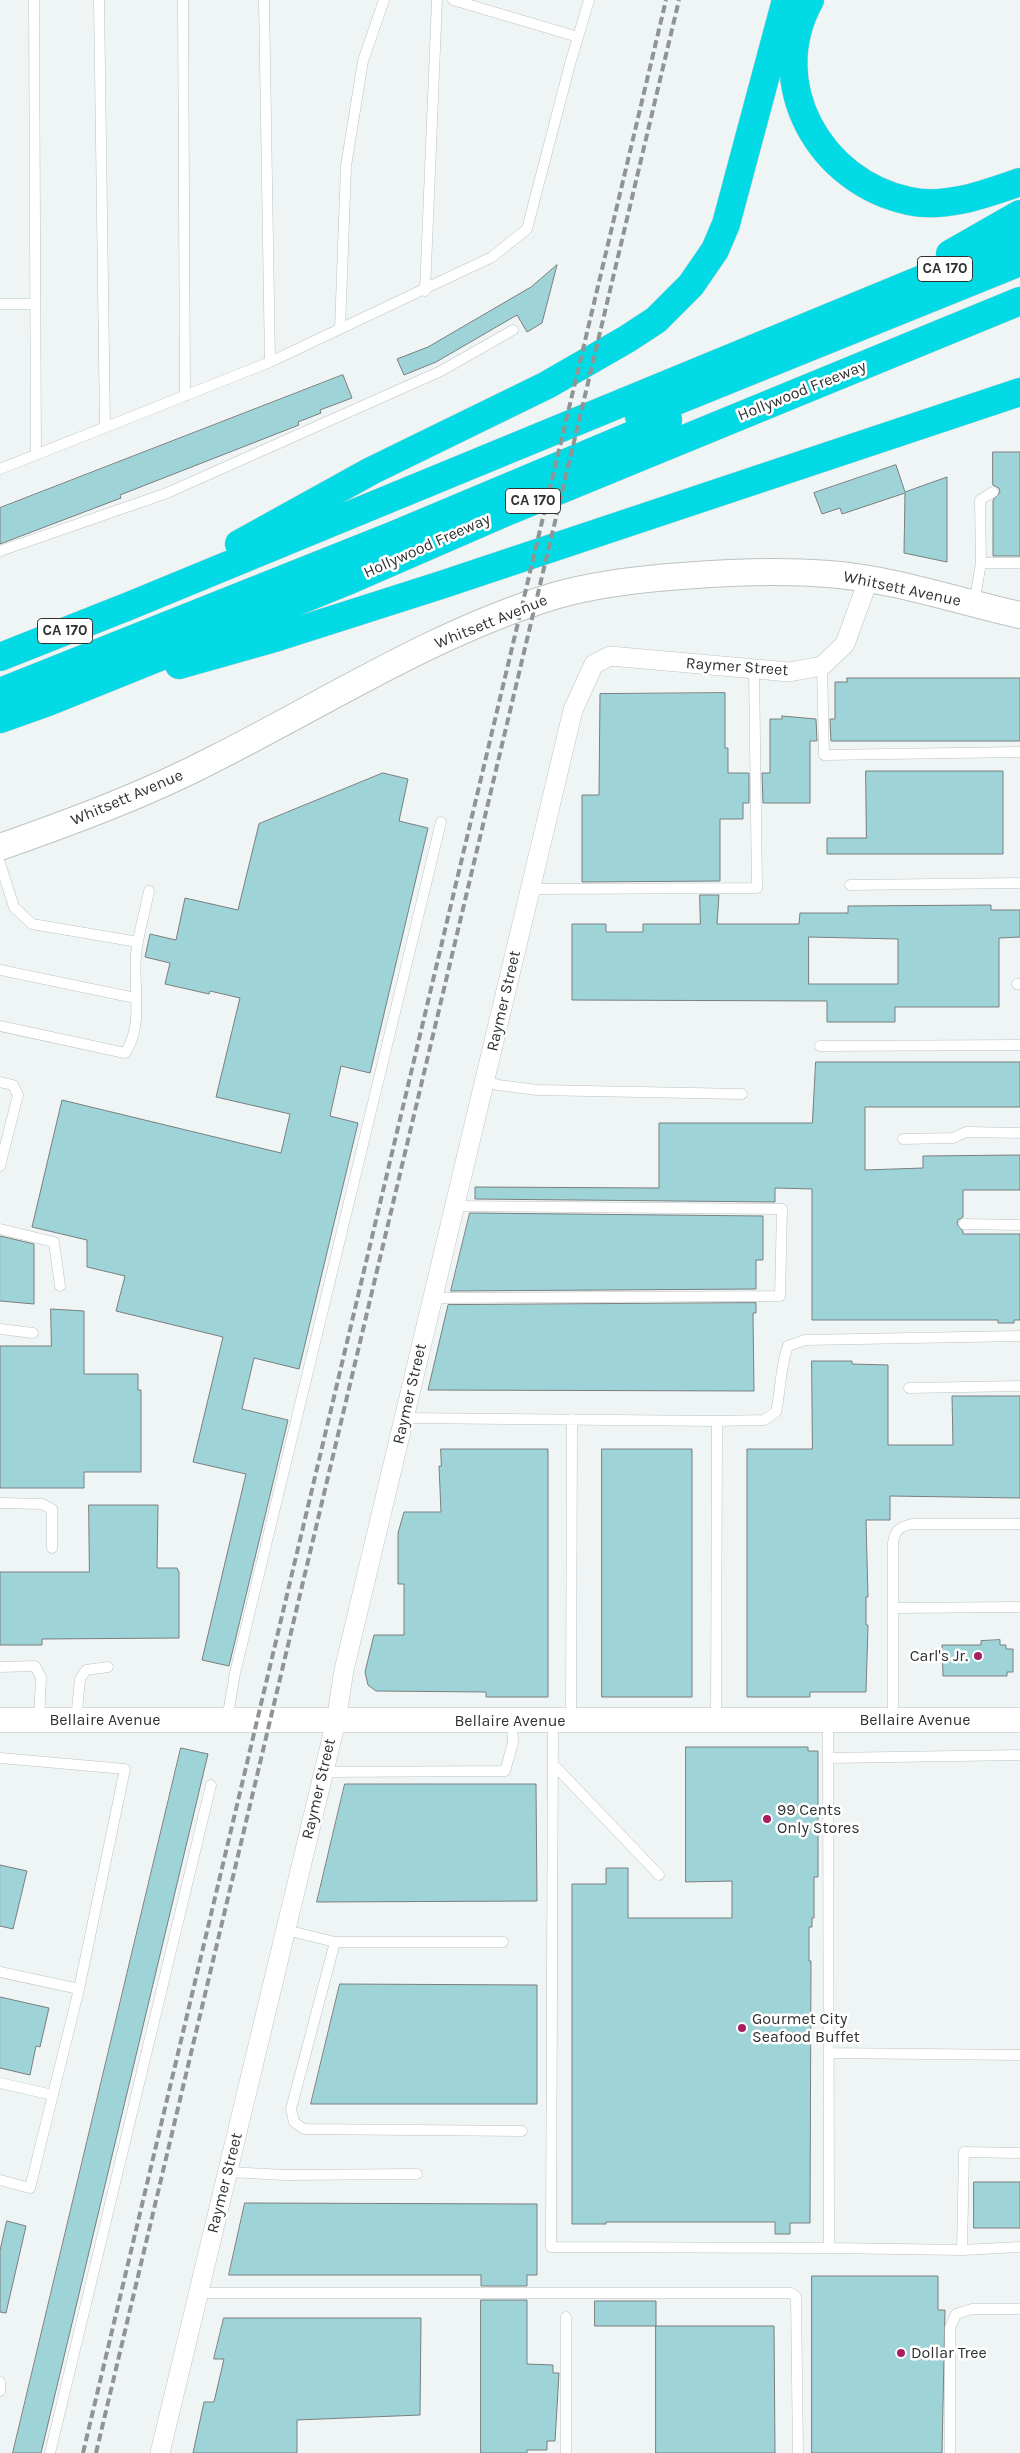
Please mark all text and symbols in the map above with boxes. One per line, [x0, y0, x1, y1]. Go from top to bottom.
road number: CA 170 [918, 256, 972, 282]
street label: Hollywood Freeway [735, 357, 869, 425]
road number: CA 170 [506, 488, 560, 514]
street label: Hollywood Freeway [361, 509, 493, 583]
street label: Whitsett Avenue [841, 567, 963, 611]
street label: Whitsett Avenue [432, 591, 550, 653]
road number: CA 170 [38, 618, 92, 644]
street label: Raymer Street [685, 654, 789, 680]
street label: Whitsett Avenue [68, 766, 186, 830]
street label: Raymer Street [483, 949, 525, 1053]
street label: Raymer Street [389, 1342, 431, 1446]
place label: Carl's Jr. [910, 1646, 968, 1666]
marker: Carl's Jr. [972, 1650, 984, 1662]
street label: Bellaire Avenue [49, 1710, 161, 1730]
street label: Bellaire Avenue [859, 1710, 971, 1730]
street label: Bellaire Avenue [454, 1711, 566, 1731]
street label: Raymer Street [298, 1737, 340, 1841]
place label: 99 Cents Only Stores [777, 1800, 860, 1838]
marker: 99 Cents Only Stores [761, 1813, 773, 1825]
place label: Gourmet City Seafood Buffet [752, 2009, 860, 2047]
marker: Gourmet City Seafood Buffet [736, 2022, 748, 2034]
street label: Raymer Street [203, 2131, 247, 2235]
place label: Dollar Tree [911, 2343, 987, 2363]
marker: Dollar Tree [895, 2347, 907, 2359]

